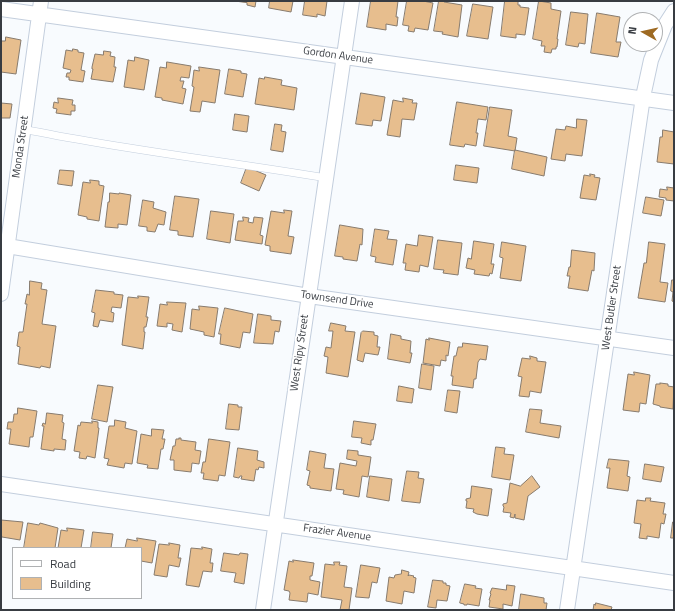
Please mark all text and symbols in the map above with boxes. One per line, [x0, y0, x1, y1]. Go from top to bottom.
north arrow [623, 12, 663, 52]
text: N [624, 26, 641, 35]
street label: Gordon Avenue [302, 45, 374, 67]
street label: Monda Street [10, 115, 32, 179]
street label: West Butler Street [600, 265, 624, 351]
street label: Townsend Drive [300, 288, 374, 312]
street label: West Ripy Street [288, 314, 312, 392]
street label: Frazier Avenue [302, 522, 372, 544]
legend [12, 547, 142, 599]
text: Road [50, 554, 76, 573]
text: Building [50, 574, 91, 593]

